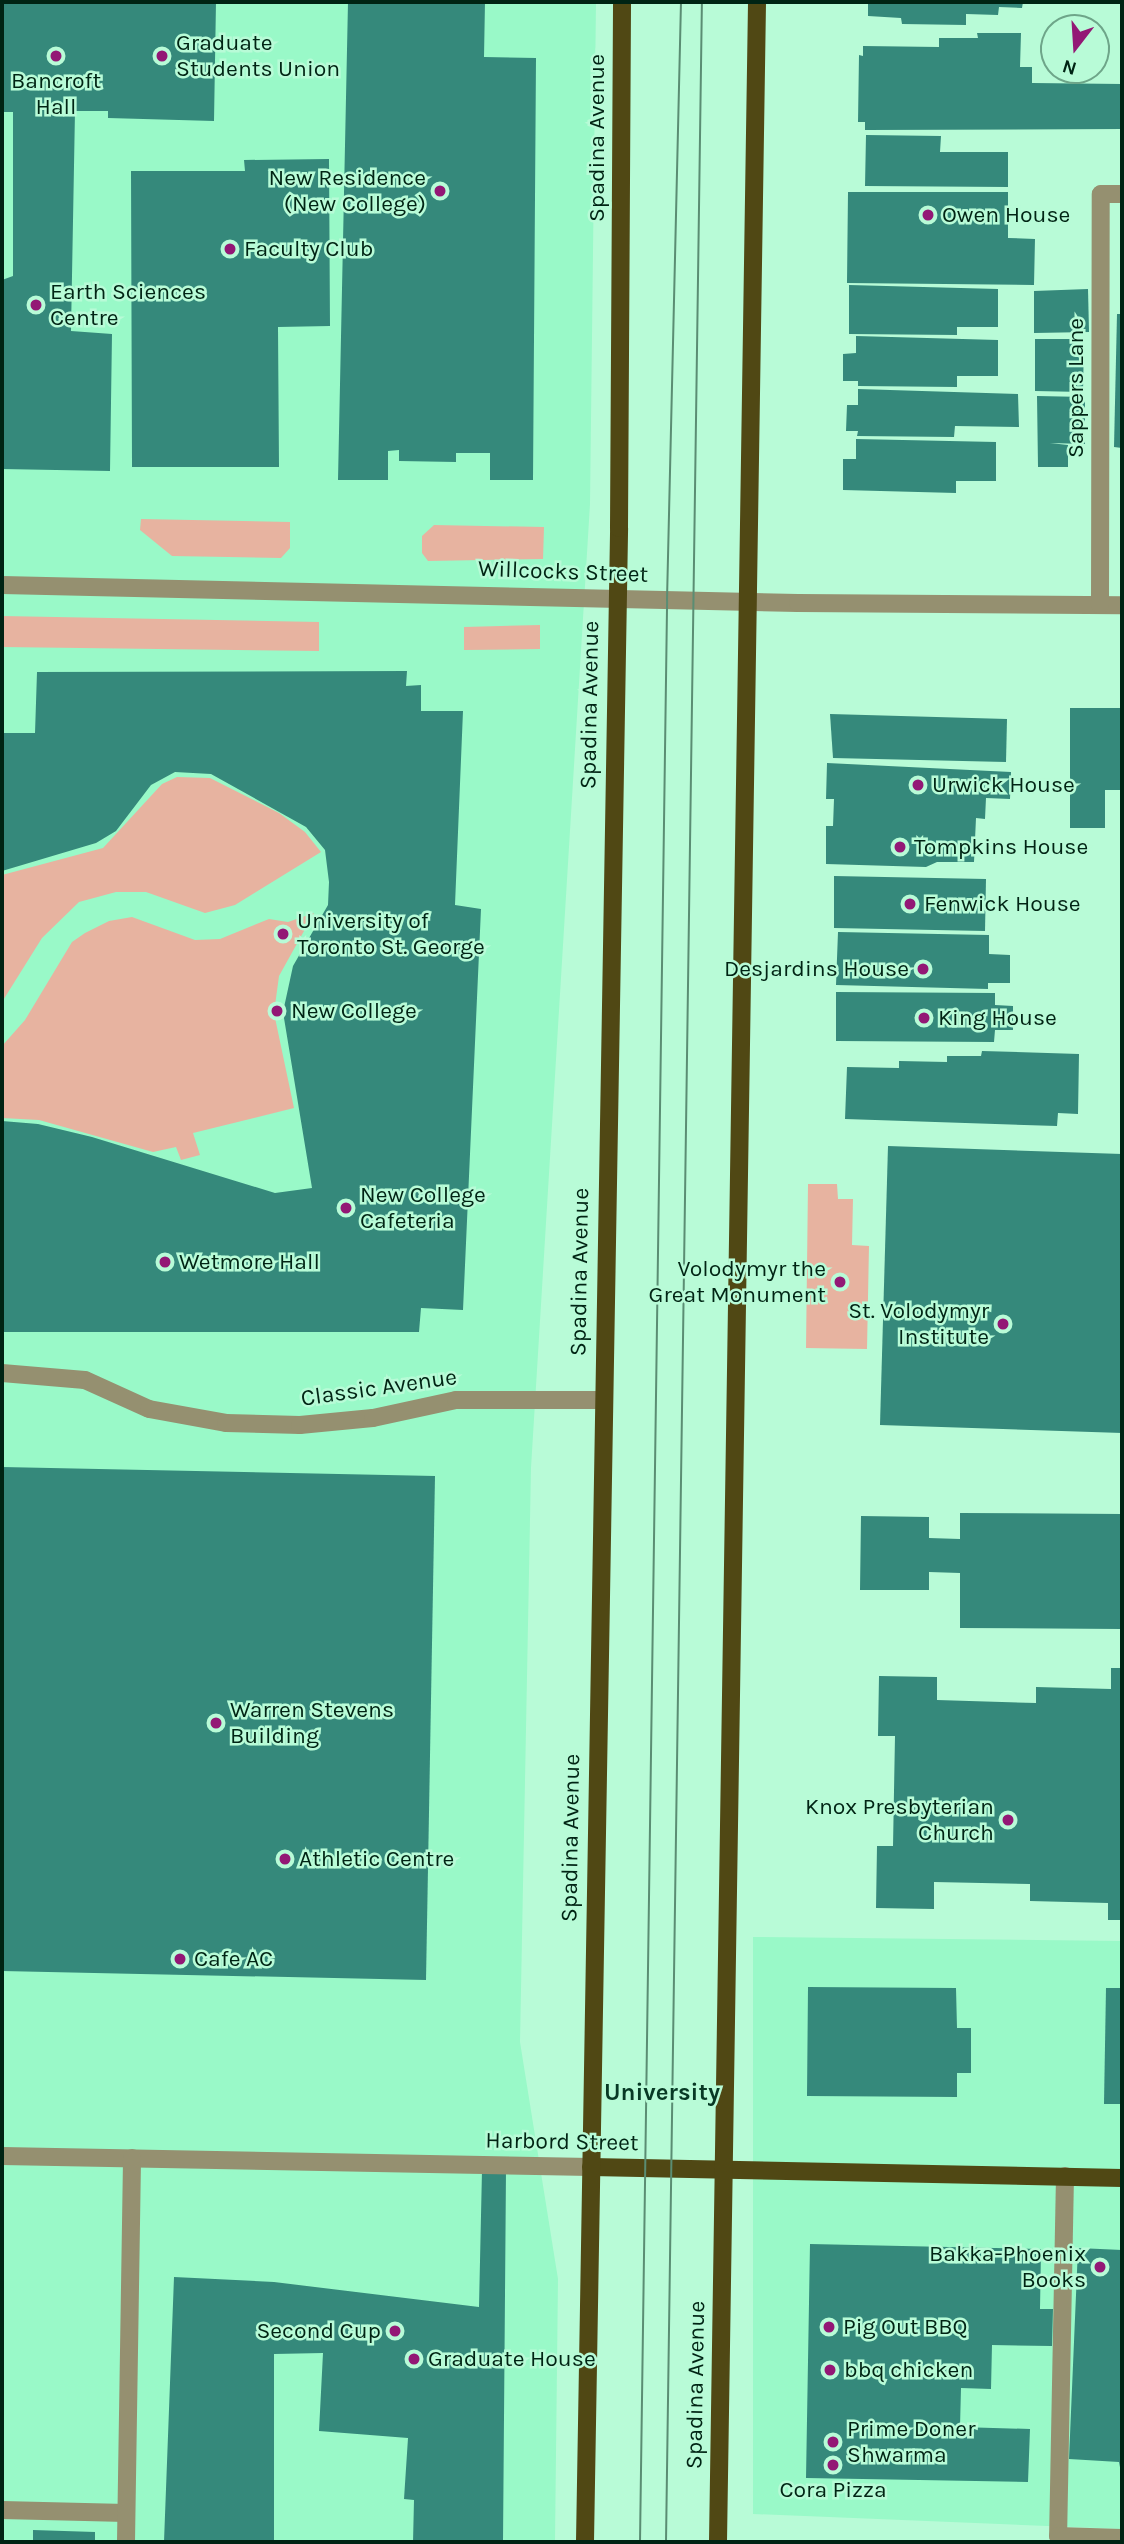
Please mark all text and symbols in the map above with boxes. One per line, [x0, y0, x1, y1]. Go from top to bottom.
north arrow [1040, 14, 1110, 84]
place label: Graduate Students Union [176, 29, 340, 83]
marker: Bancroft Hall [48, 48, 64, 64]
marker: Graduate Students Union [154, 48, 170, 64]
street label: Spadina Avenue [583, 54, 611, 222]
text: N [1060, 55, 1079, 80]
place label: Bancroft Hall [11, 67, 101, 121]
place label: New Residence (New College) [268, 164, 426, 218]
marker: New Residence (New College) [432, 183, 448, 199]
place label: Owen House [942, 201, 1070, 229]
marker: Owen House [920, 207, 936, 223]
place label: Faculty Club [244, 235, 373, 263]
marker: Faculty Club [222, 241, 238, 257]
place label: Earth Sciences Centre [50, 278, 206, 332]
marker: Earth Sciences Centre [28, 297, 44, 313]
street label: Sappers Lane [1062, 318, 1090, 458]
street label: Willcocks Street [477, 555, 649, 589]
street label: Spadina Avenue [575, 621, 605, 789]
place label: Urwick House [932, 771, 1075, 799]
marker: Urwick House [910, 777, 926, 793]
place label: Tompkins House [914, 833, 1088, 861]
marker: Tompkins House [892, 839, 908, 855]
place label: Fenwick House [924, 890, 1081, 918]
marker: Fenwick House [902, 896, 918, 912]
place label: University of Toronto St. George [297, 907, 485, 961]
marker: University of Toronto St. George [275, 926, 291, 942]
place label: Desjardins House [724, 955, 909, 983]
marker: Desjardins House [915, 961, 931, 977]
place label: New College [291, 997, 417, 1025]
marker: New College [269, 1003, 285, 1019]
place label: King House [938, 1004, 1057, 1032]
marker: King House [916, 1010, 932, 1026]
place label: New College Cafeteria [360, 1181, 486, 1235]
street label: Spadina Avenue [565, 1188, 595, 1356]
marker: New College Cafeteria [338, 1200, 354, 1216]
place label: Wetmore Hall [179, 1248, 320, 1276]
marker: Wetmore Hall [157, 1254, 173, 1270]
place label: Volodymyr the Great Monument [649, 1255, 826, 1309]
marker: Volodymyr the Great Monument [832, 1274, 848, 1290]
place label: St. Volodymyr Institute [848, 1297, 989, 1351]
marker: St. Volodymyr Institute [995, 1316, 1011, 1332]
street label: Classic Avenue [299, 1363, 459, 1413]
place label: Warren Stevens Building [230, 1696, 394, 1750]
marker: Warren Stevens Building [208, 1715, 224, 1731]
street label: Spadina Avenue [556, 1754, 586, 1922]
place label: Knox Presbyterian Church [805, 1793, 994, 1847]
marker: Knox Presbyterian Church [1000, 1812, 1016, 1828]
place label: Athletic Centre [299, 1845, 454, 1873]
marker: Athletic Centre [277, 1851, 293, 1867]
place label: Cafe AC [194, 1945, 273, 1973]
marker: Cafe AC [172, 1951, 188, 1967]
district label: University [604, 2079, 720, 2107]
street label: Harbord Street [485, 2127, 639, 2157]
place label: Bakka-Phoenix Books [929, 2240, 1086, 2294]
marker: Bakka-Phoenix Books [1092, 2259, 1108, 2275]
street label: Spadina Avenue [681, 2301, 711, 2469]
place label: Pig Out BBQ [843, 2313, 967, 2341]
place label: Second Cup [256, 2317, 381, 2345]
marker: Pig Out BBQ [821, 2319, 837, 2335]
marker: Second Cup [387, 2323, 403, 2339]
place label: Graduate House [428, 2345, 596, 2373]
marker: Graduate House [406, 2351, 422, 2367]
place label: bbq chicken [844, 2356, 973, 2384]
marker: bbq chicken [822, 2362, 838, 2378]
place label: Prime Doner Shwarma [847, 2415, 975, 2469]
marker: Prime Doner Shwarma [825, 2434, 841, 2450]
marker: Cora Pizza [825, 2457, 841, 2473]
place label: Cora Pizza [779, 2476, 887, 2504]

